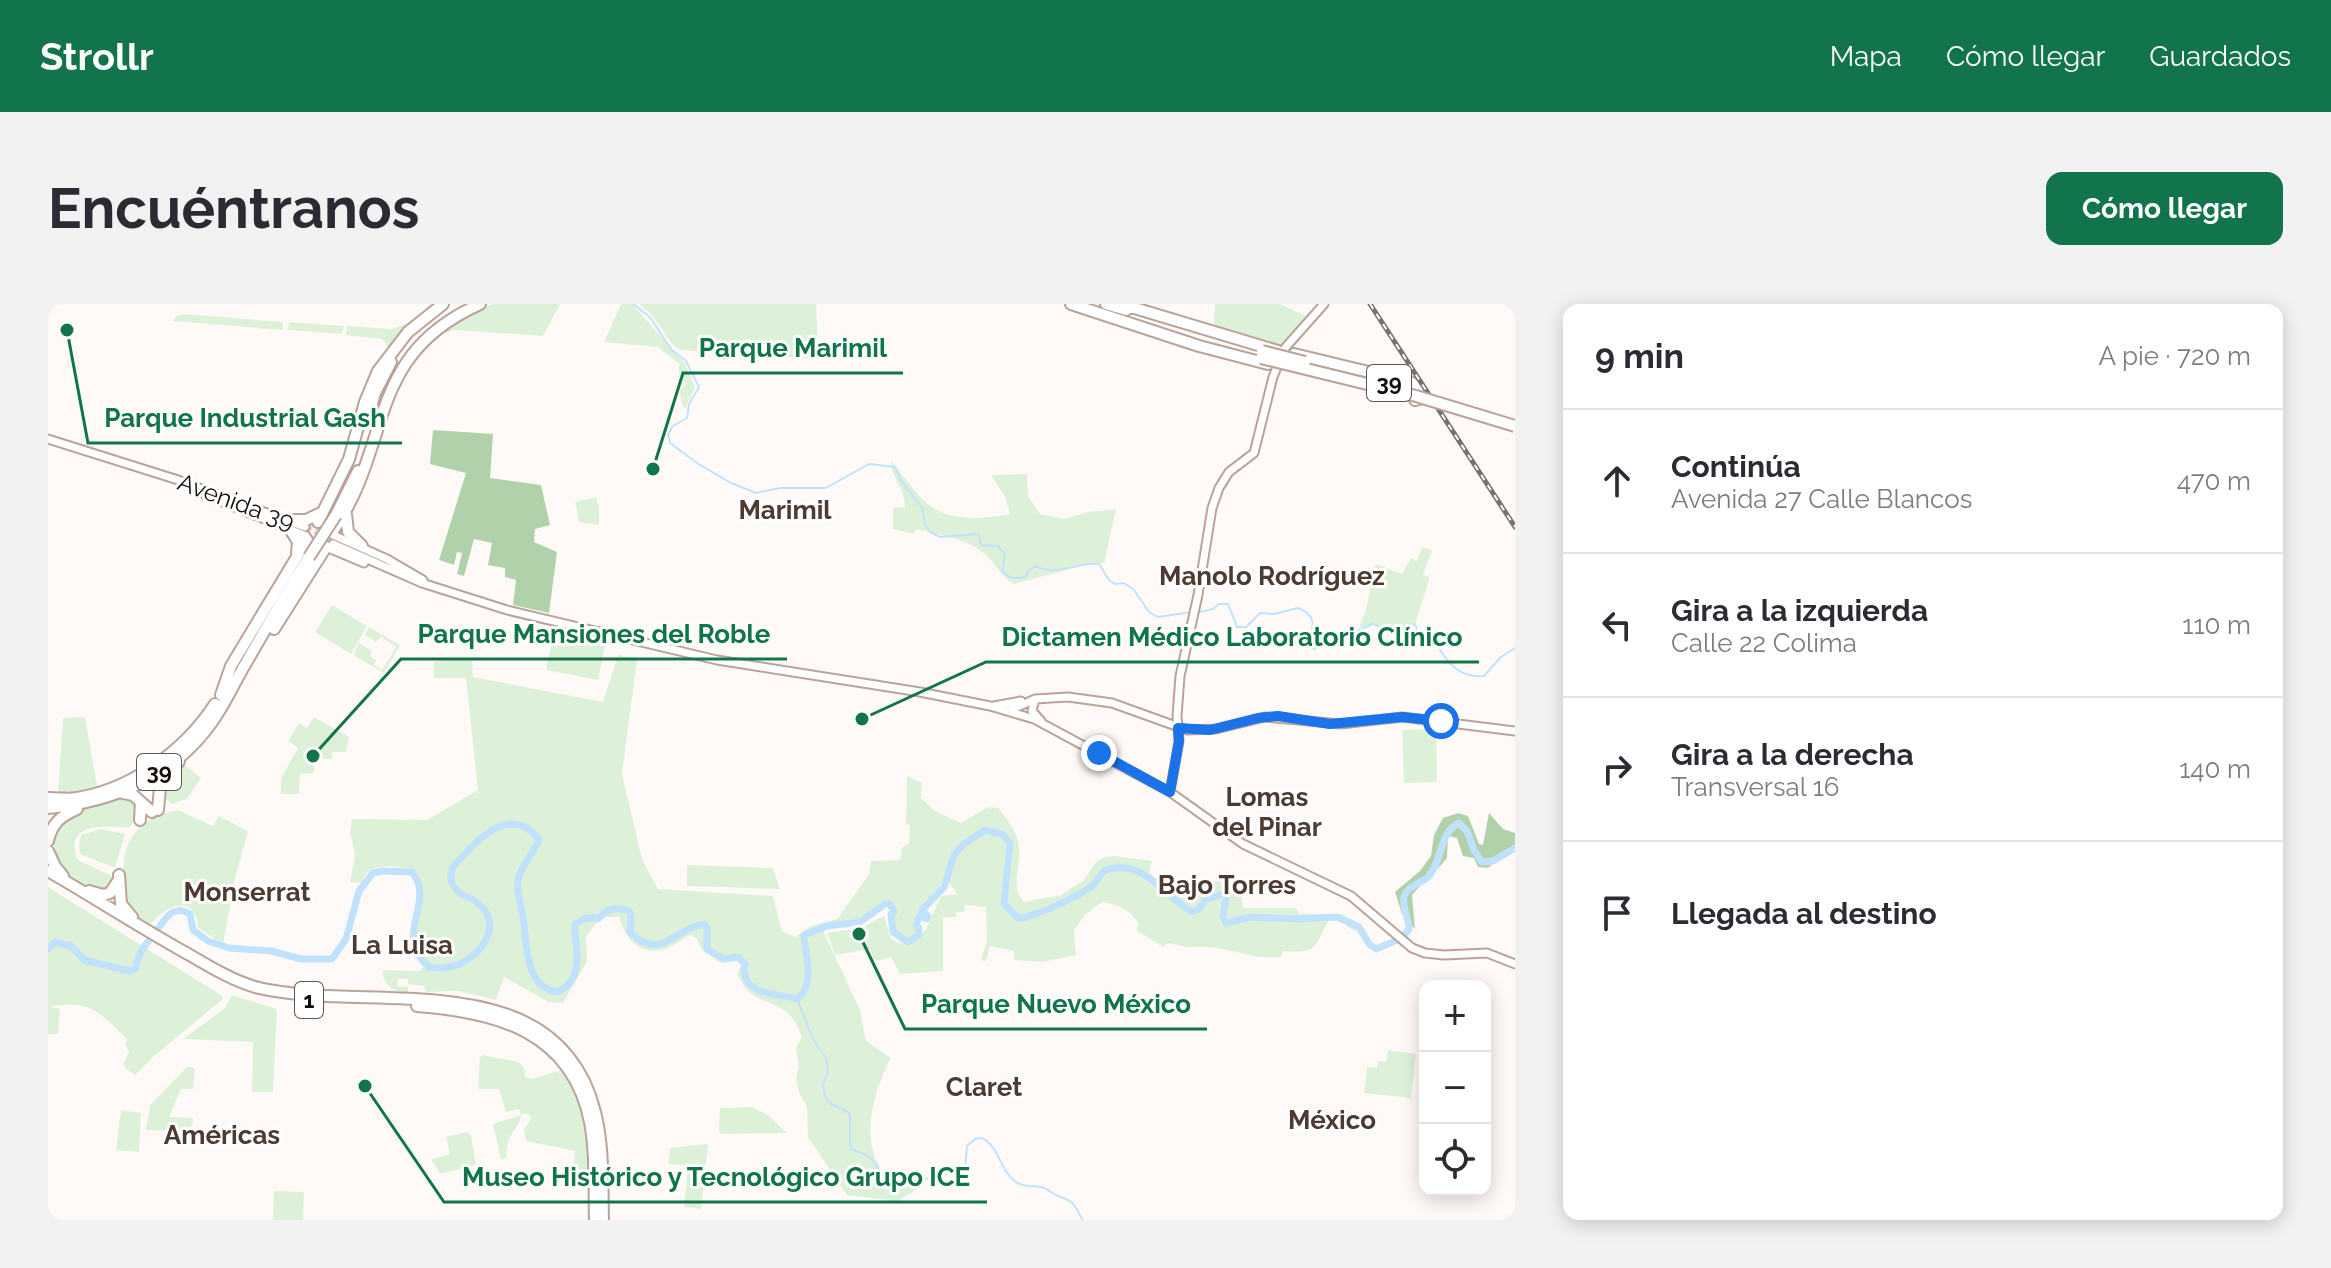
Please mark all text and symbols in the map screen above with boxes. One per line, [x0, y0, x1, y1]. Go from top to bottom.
text: Strollr [40, 34, 154, 79]
text: Mapa [1830, 40, 1902, 73]
text: Cómo llegar [1946, 40, 2105, 73]
text: Guardados [2149, 40, 2291, 73]
button: Cómo llegar [2046, 172, 2283, 245]
text: Encuéntranos [48, 175, 419, 241]
callout: Parque Marimil [683, 323, 903, 373]
text: Parque Marimil [699, 333, 888, 363]
text: 9 min [1595, 336, 1684, 376]
text: A pie · 720 m [2099, 341, 2251, 371]
road number: 39 [1367, 365, 1411, 401]
callout: Parque Industrial Gash [88, 393, 402, 443]
text: Parque Industrial Gash [104, 403, 386, 433]
text: Continúa [1671, 449, 1801, 484]
icon: ahead [1595, 459, 1639, 503]
text: 470 m [2177, 466, 2251, 496]
street label: Avenida 39 [174, 467, 299, 536]
text: Avenida 27 Calle Blancos [1671, 484, 1972, 514]
district label: Marimil [738, 495, 832, 525]
district label: Manolo Rodríguez [1159, 561, 1385, 591]
text: Gira a la izquierda [1671, 593, 1928, 628]
icon: left [1595, 603, 1639, 647]
callout: Parque Mansiones del Roble [401, 609, 787, 659]
text: 110 m [2182, 610, 2251, 640]
callout: Dictamen Médico Laboratorio Clínico [986, 612, 1479, 662]
text: Parque Mansiones del Roble [418, 619, 771, 649]
text: Dictamen Médico Laboratorio Clínico [1002, 622, 1462, 652]
text: Calle 22 Colima [1671, 628, 1857, 658]
route start [1423, 703, 1459, 739]
route end [1081, 735, 1117, 771]
text: Gira a la derecha [1671, 737, 1914, 772]
icon: right [1595, 747, 1639, 791]
road number: 39 [137, 754, 181, 790]
text: 140 m [2179, 754, 2251, 784]
text: Transversal 16 [1671, 772, 1839, 802]
district label: Lomas del Pinar [1212, 782, 1322, 842]
district label: Bajo Torres [1158, 870, 1296, 900]
district label: Monserrat [184, 877, 310, 907]
icon: arrive [1595, 891, 1639, 935]
text: Llegada al destino [1671, 896, 1937, 931]
district label: La Luisa [351, 930, 453, 960]
callout: Parque Nuevo México [905, 979, 1207, 1029]
map controls [1419, 980, 1491, 1196]
button: + [1419, 980, 1491, 1052]
road number: 1 [295, 982, 323, 1018]
text: Parque Nuevo México [921, 989, 1191, 1019]
button: − [1419, 1052, 1491, 1124]
district label: Claret [946, 1072, 1022, 1102]
district label: México [1288, 1105, 1376, 1135]
district label: Américas [164, 1120, 280, 1150]
button: locate [1419, 1124, 1491, 1196]
callout: Museo Histórico y Tecnológico Grupo ICE [444, 1152, 987, 1202]
text: Museo Histórico y Tecnológico Grupo ICE [462, 1162, 970, 1192]

